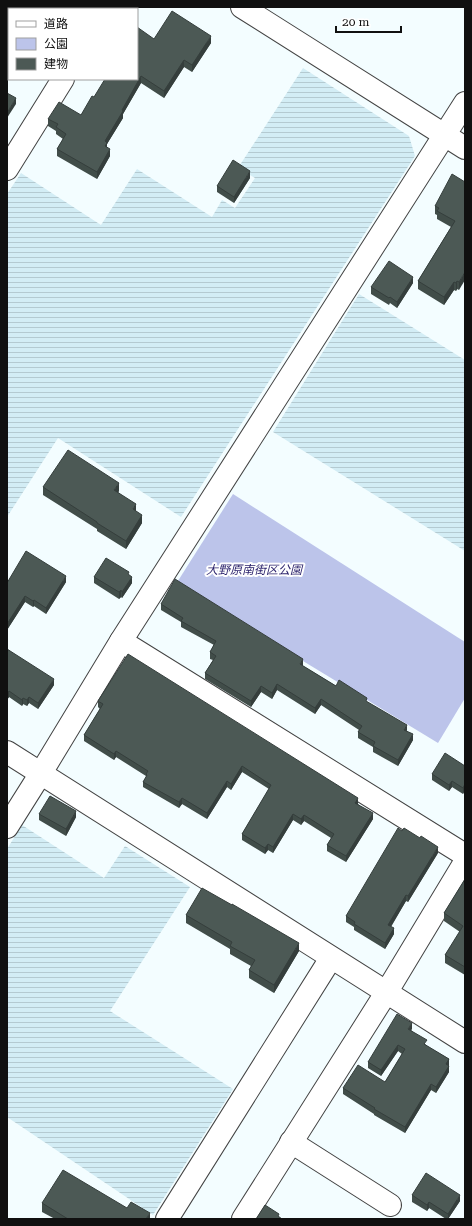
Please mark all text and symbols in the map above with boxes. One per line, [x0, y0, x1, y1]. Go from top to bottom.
legend [8, 8, 138, 80]
scale bar [336, 8, 401, 34]
text: 20 m [342, 15, 369, 29]
text: 道路 [44, 17, 68, 31]
text: 公園 [44, 37, 68, 51]
text: 建物 [44, 57, 68, 71]
park label: 大野原南街区公園 [206, 563, 304, 577]

